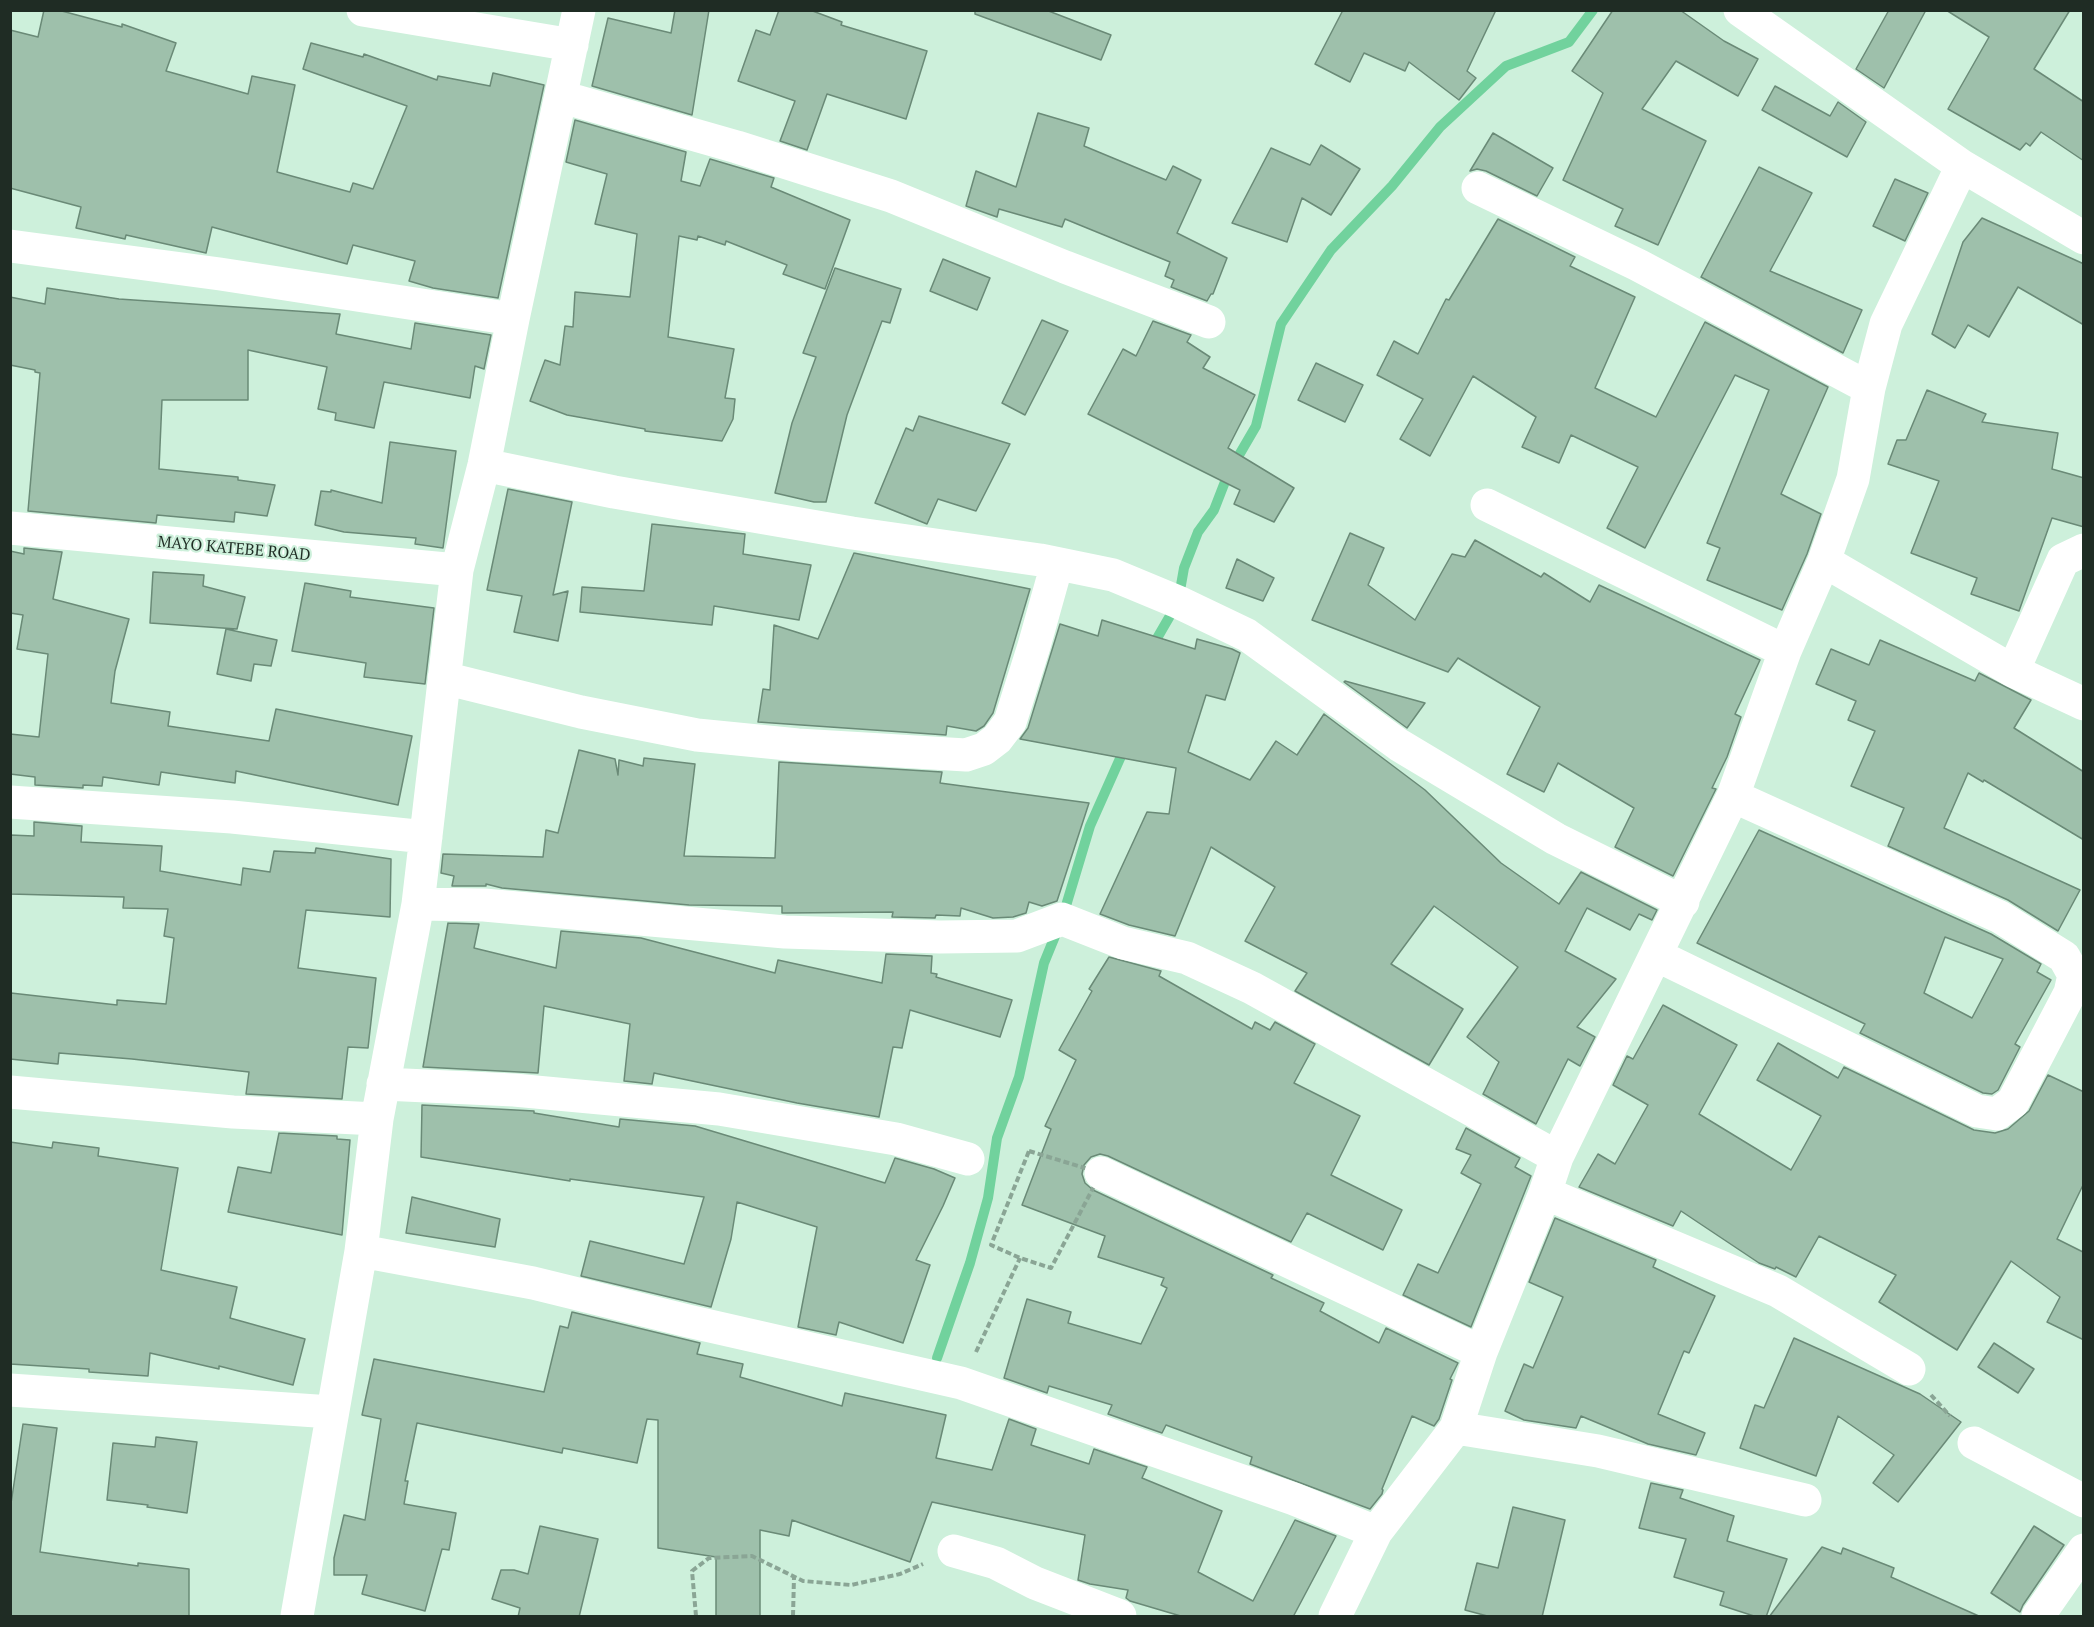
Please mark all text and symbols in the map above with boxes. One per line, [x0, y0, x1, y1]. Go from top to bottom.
street label: MAYO KATEBE ROAD [157, 533, 311, 565]

